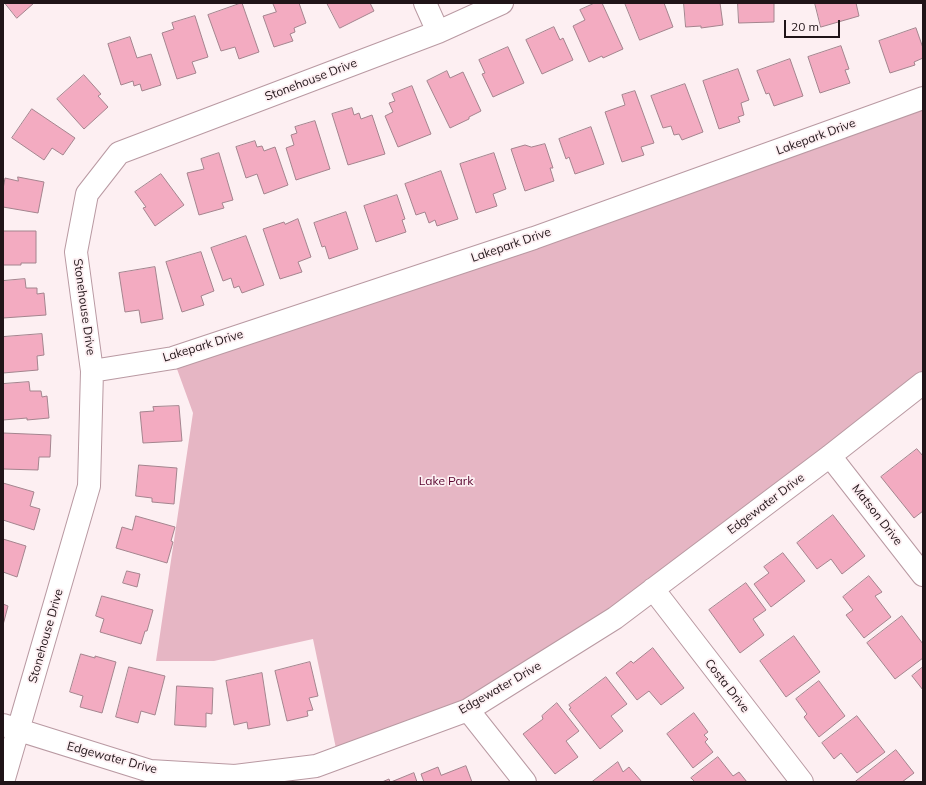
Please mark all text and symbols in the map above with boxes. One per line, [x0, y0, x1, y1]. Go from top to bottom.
scale bar [786, 12, 842, 38]
text: 20 m [791, 19, 819, 34]
street label: Stonehouse Drive [263, 56, 359, 104]
street label: Lakepark Drive [774, 116, 858, 158]
street label: Lakepark Drive [469, 225, 553, 265]
street label: Stonehouse Drive [70, 258, 98, 356]
street label: Lakepark Drive [161, 327, 245, 365]
street label: Edgewater Drive [725, 470, 807, 538]
park label: Lake Park [419, 474, 473, 488]
street label: Matson Drive [849, 482, 905, 548]
street label: Stonehouse Drive [26, 587, 66, 685]
street label: Costa Drive [702, 656, 752, 716]
street label: Edgewater Drive [456, 659, 544, 717]
street label: Edgewater Drive [65, 739, 159, 777]

